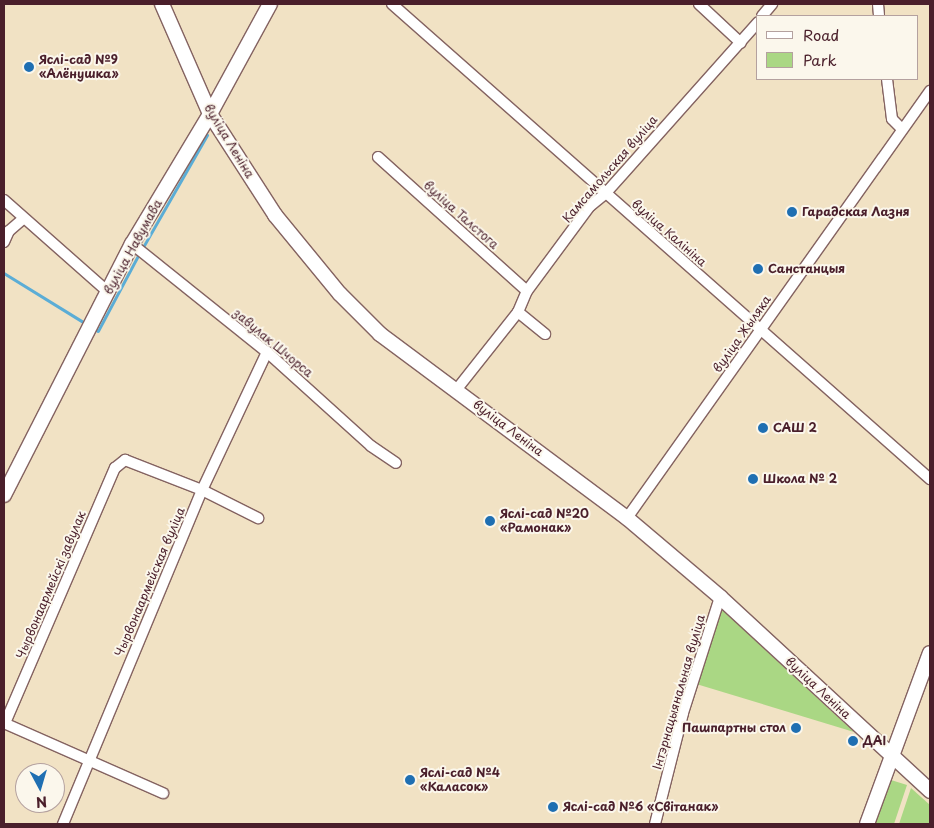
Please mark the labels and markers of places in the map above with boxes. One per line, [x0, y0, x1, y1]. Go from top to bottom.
place label: Яслі-сад №9 «Алёнушка» [39, 53, 119, 81]
marker: Яслі-сад №9 «Алёнушка» [23, 61, 35, 73]
place label: Гарадская Лазня [802, 205, 910, 219]
marker: Гарадская Лазня [786, 206, 798, 218]
place label: Санстанцыя [768, 262, 845, 276]
marker: Санстанцыя [752, 263, 764, 275]
place label: САШ 2 [773, 421, 817, 435]
marker: САШ 2 [757, 422, 769, 434]
place label: Школа № 2 [763, 472, 838, 486]
marker: Школа № 2 [747, 473, 759, 485]
place label: Яслі-сад №20 «Рамонак» [500, 507, 589, 535]
marker: Яслі-сад №20 «Рамонак» [484, 515, 496, 527]
place label: Пашпартны стол [681, 721, 786, 735]
marker: Пашпартны стол [790, 722, 802, 734]
place label: ДАІ [863, 734, 886, 748]
marker: ДАІ [847, 735, 859, 747]
place label: Яслі-сад №4 «Каласок» [420, 766, 500, 794]
marker: Яслі-сад №4 «Каласок» [404, 774, 416, 786]
place label: Яслі-сад №6 «Світанак» [563, 800, 718, 814]
marker: Яслі-сад №6 «Світанак» [547, 801, 559, 813]

